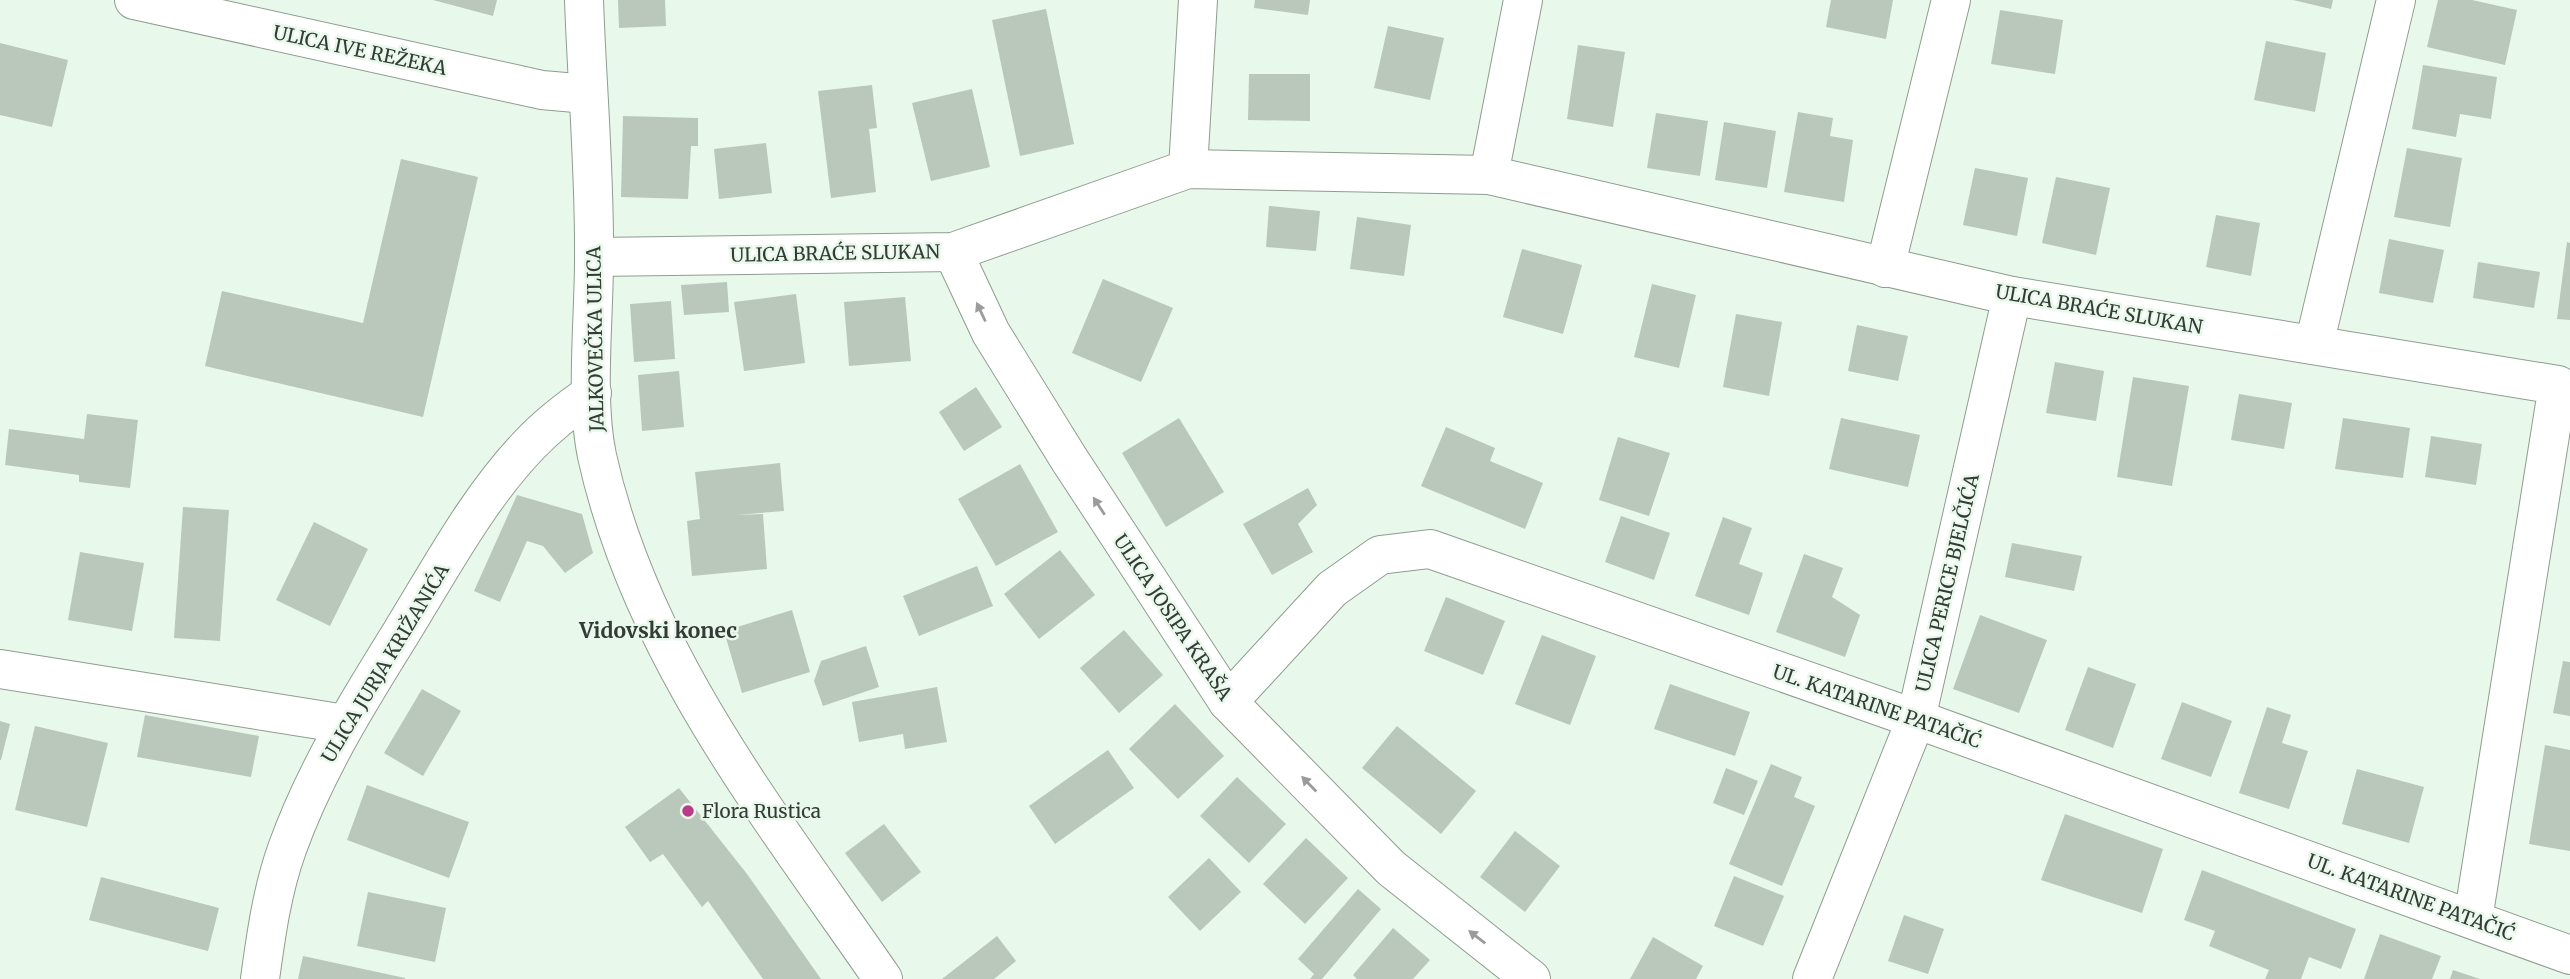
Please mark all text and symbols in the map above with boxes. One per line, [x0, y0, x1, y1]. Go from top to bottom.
street label: ULICA IVE REŽEKA [271, 20, 450, 80]
street label: ULICA BRAĆE SLUKAN [730, 239, 940, 267]
street label: JALKOVEČKA ULICA [580, 245, 609, 433]
street label: ULICA BRAĆE SLUKAN [1994, 279, 2205, 339]
one-way arrow [975, 302, 987, 322]
street label: ULICA PERICE BJELČIĆA [1909, 471, 1984, 695]
one-way arrow [1093, 496, 1106, 516]
street label: ULICA JOSIPA KRAŠA [1108, 529, 1239, 705]
street label: ULICA JURJA KRIŽANIĆA [316, 559, 454, 767]
district label: Vidovski konec [578, 617, 737, 644]
street label: UL. KATARINE PATAČIĆ [1769, 658, 1985, 753]
one-way arrow [1300, 776, 1317, 793]
place label: Flora Rustica [702, 799, 821, 823]
marker: Flora Rustica [680, 803, 696, 819]
street label: UL. KATARINE PATAČIĆ [2304, 847, 2518, 946]
one-way arrow [1469, 929, 1487, 944]

